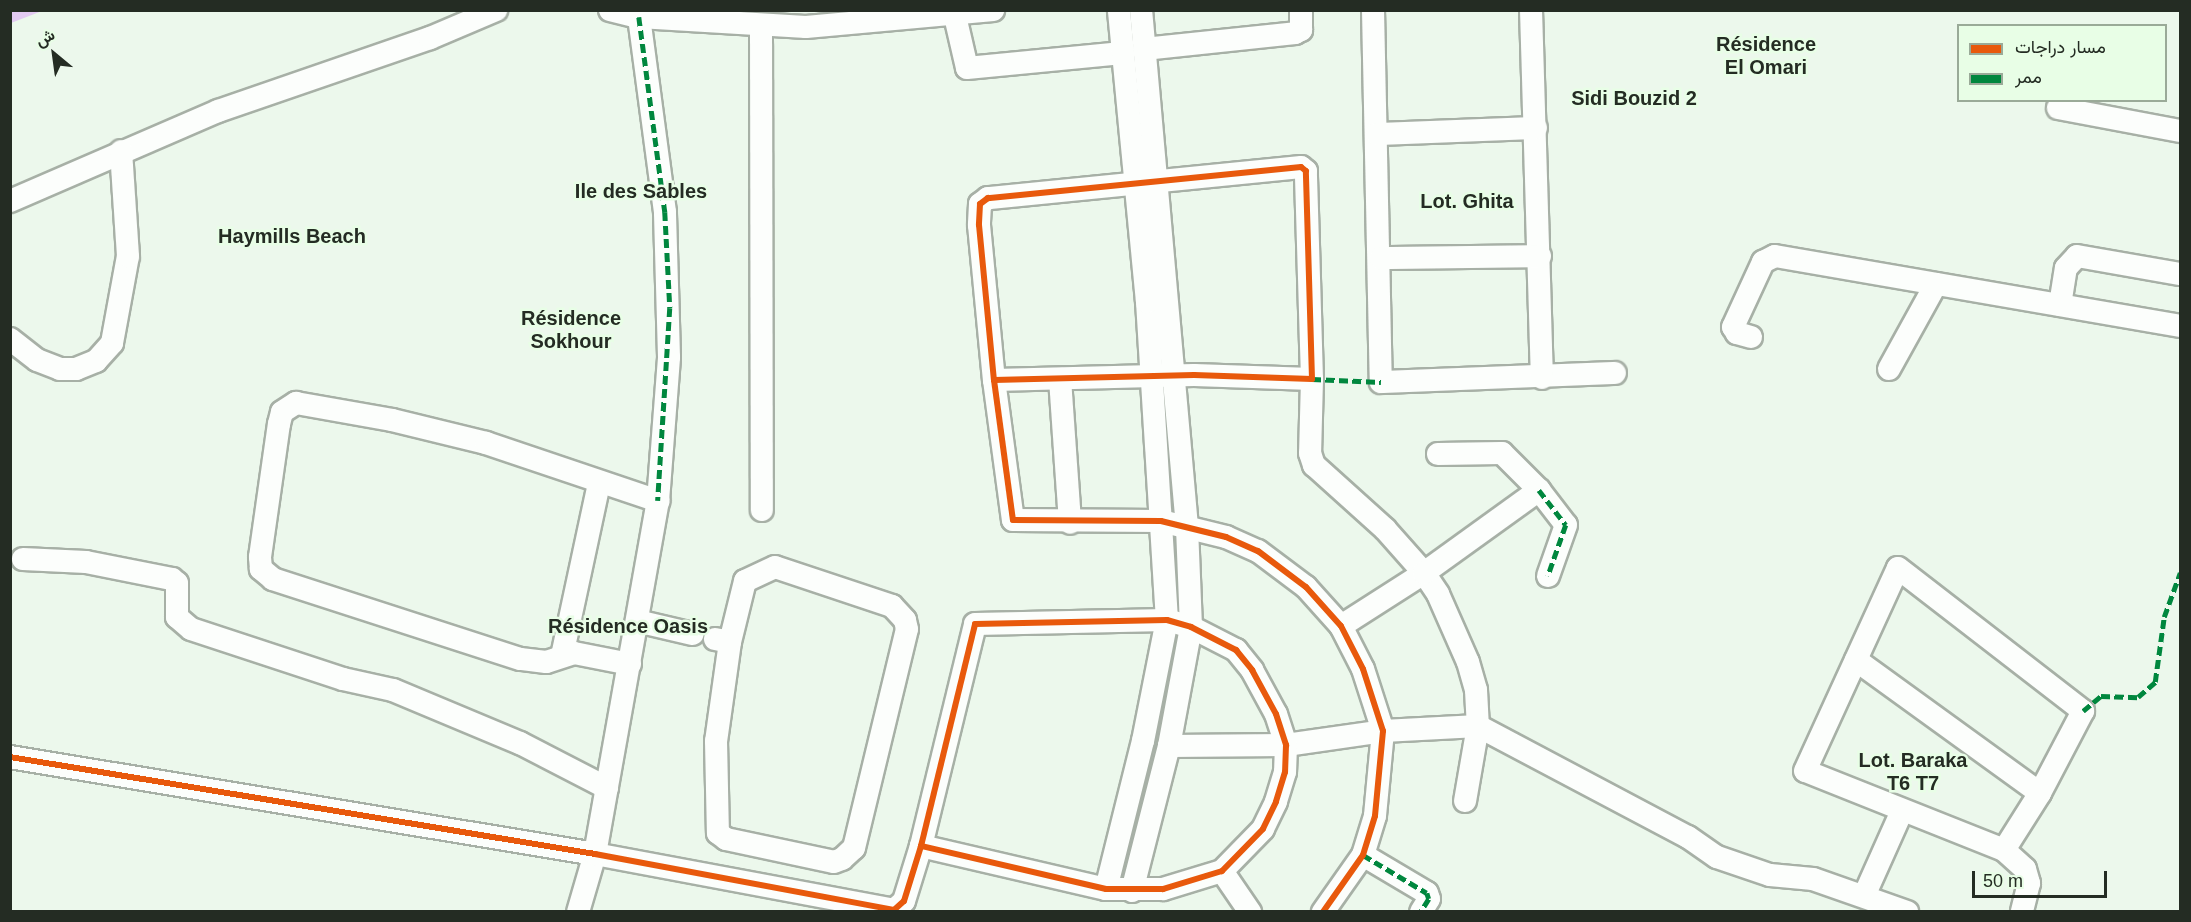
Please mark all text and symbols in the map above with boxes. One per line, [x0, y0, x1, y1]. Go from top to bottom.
north arrow [24, 24, 84, 84]
legend [1957, 24, 2167, 102]
text: ش [32, 26, 58, 50]
district label: Résidence El Omari [1716, 32, 1816, 79]
text: مسار دراجات [2015, 37, 2106, 57]
text: ممر [2015, 67, 2042, 87]
district label: Sidi Bouzid 2 [1571, 86, 1697, 110]
district label: Ile des Sables [575, 179, 707, 203]
district label: Lot. Ghita [1420, 189, 1514, 213]
district label: Haymills Beach [218, 224, 366, 248]
district label: Résidence Sokhour [521, 306, 621, 353]
district label: Résidence Oasis [548, 614, 708, 638]
district label: Lot. Baraka T6 T7 [1859, 748, 1967, 795]
scale bar [1975, 859, 2110, 897]
text: 50 m [1983, 871, 2023, 891]

